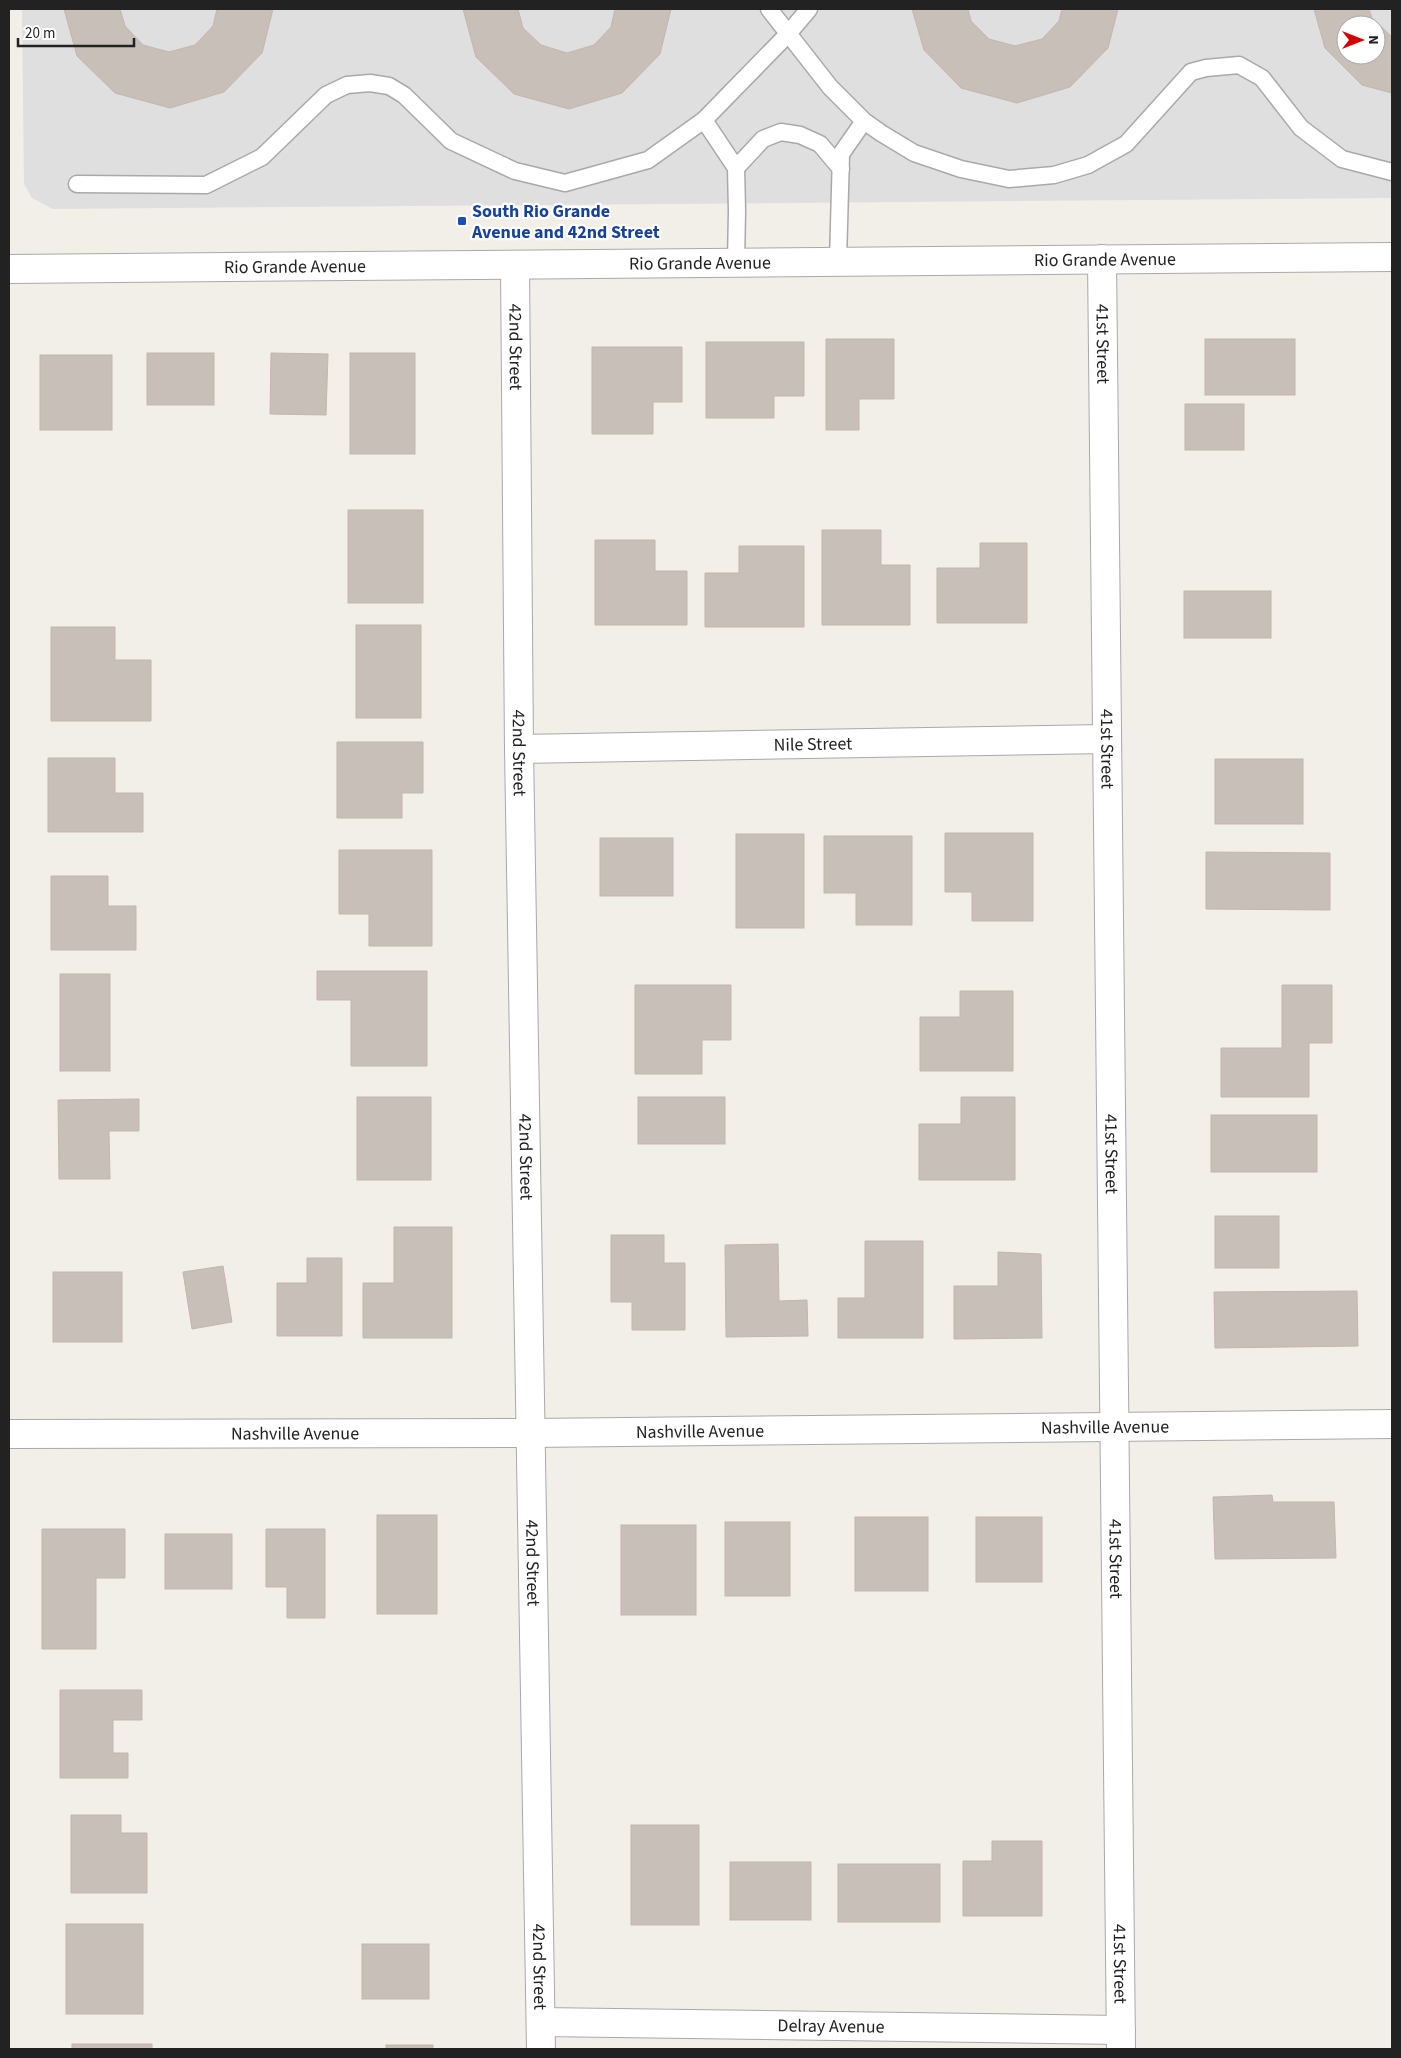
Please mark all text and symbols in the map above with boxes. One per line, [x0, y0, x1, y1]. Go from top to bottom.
scale bar [18, 15, 134, 47]
north arrow [1336, 15, 1386, 65]
text: 20 m [25, 23, 55, 44]
text: N [1363, 35, 1383, 45]
place label: South Rio Grande Avenue and 42nd Street [471, 199, 660, 245]
marker: South Rio Grande Avenue and 42nd Street [456, 215, 468, 227]
street label: Rio Grande Avenue [1034, 247, 1176, 273]
street label: Rio Grande Avenue [629, 250, 771, 277]
street label: Rio Grande Avenue [224, 254, 366, 280]
street label: 42nd Street [502, 304, 528, 390]
street label: 41st Street [1089, 304, 1115, 384]
street label: 41st Street [1094, 709, 1120, 789]
street label: 42nd Street [506, 710, 532, 796]
street label: Nile Street [774, 731, 852, 758]
street label: 42nd Street [512, 1113, 539, 1200]
street label: 41st Street [1098, 1114, 1124, 1194]
street label: Nashville Avenue [1041, 1414, 1169, 1441]
street label: Nashville Avenue [636, 1419, 764, 1445]
street label: Nashville Avenue [231, 1421, 359, 1447]
street label: 42nd Street [519, 1519, 546, 1606]
street label: 41st Street [1102, 1519, 1128, 1599]
street label: 42nd Street [526, 1923, 552, 2010]
street label: 41st Street [1107, 1924, 1133, 2004]
street label: Delray Avenue [777, 2013, 885, 2040]

